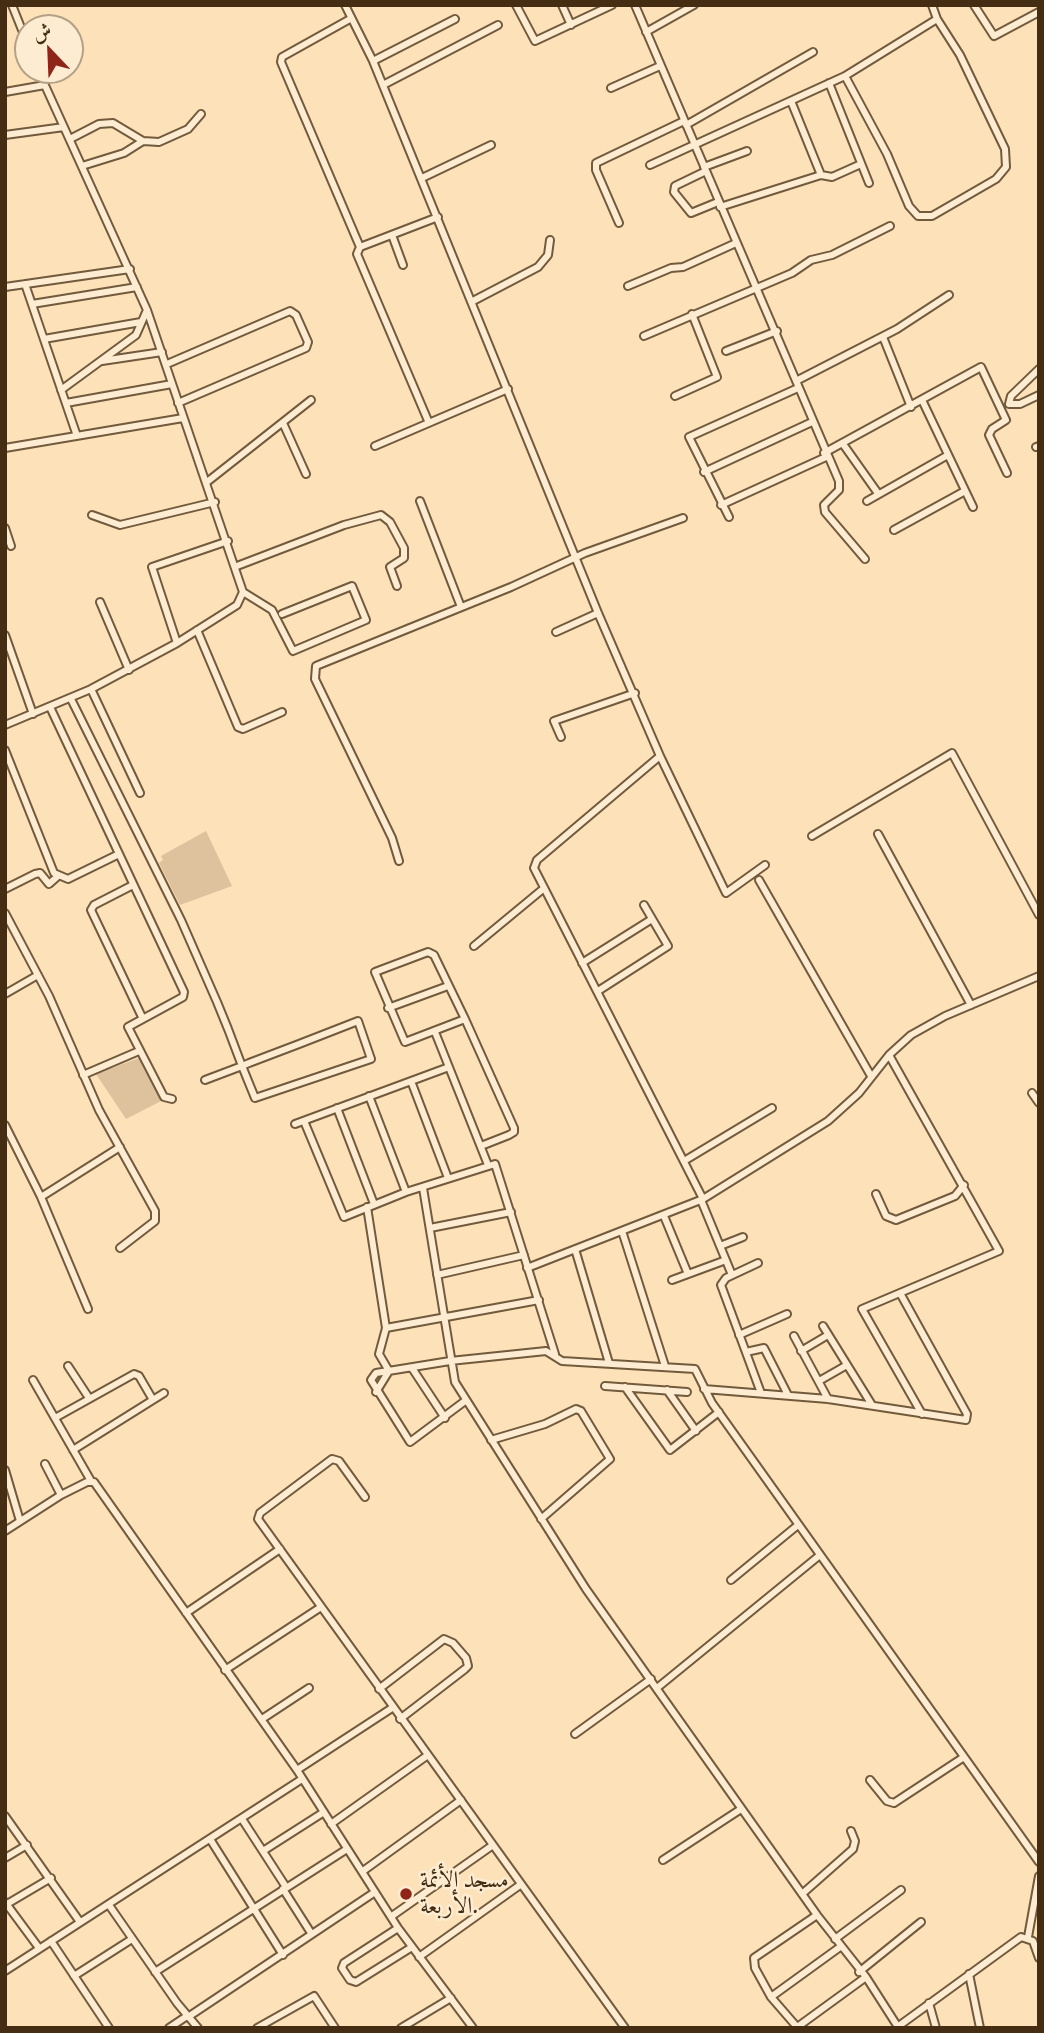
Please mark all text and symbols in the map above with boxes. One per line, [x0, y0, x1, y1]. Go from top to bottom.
north arrow [14, 14, 84, 84]
text: ش [27, 15, 56, 48]
place label: مسجد الأئمة الأربعة. [420, 1867, 509, 1921]
marker: مسجد الأئمة الأربعة. [398, 1886, 414, 1902]

